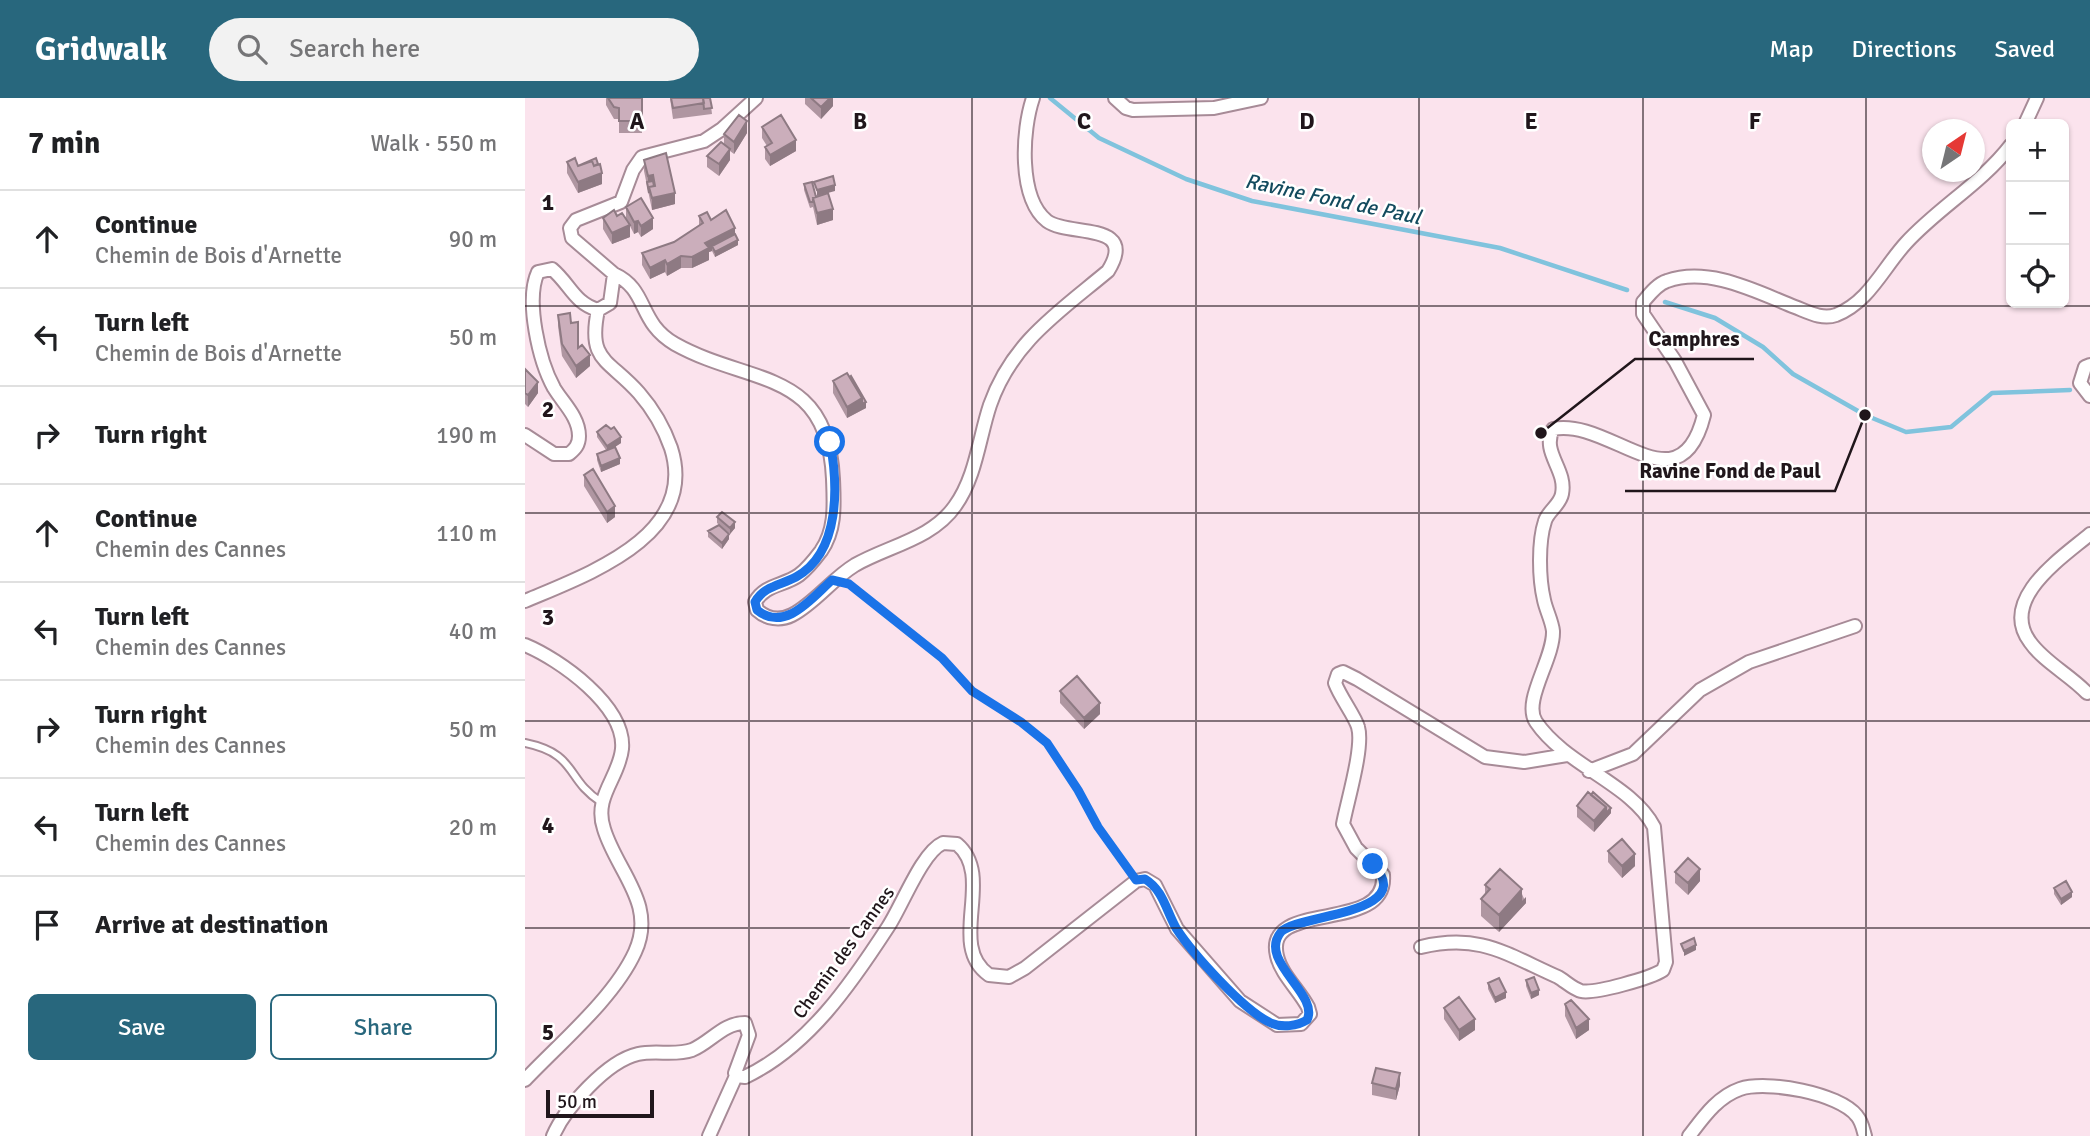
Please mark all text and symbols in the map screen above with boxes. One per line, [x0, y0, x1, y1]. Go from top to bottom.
search box [209, 18, 699, 81]
text: Gridwalk [35, 29, 167, 70]
icon: search [233, 30, 271, 68]
text: Search here [289, 33, 420, 65]
text: Map [1769, 34, 1814, 64]
text: Directions [1852, 34, 1957, 64]
text: Saved [1995, 34, 2055, 64]
text: A [630, 107, 645, 136]
text: B [853, 107, 867, 136]
text: C [1077, 107, 1091, 136]
text: D [1299, 107, 1315, 136]
text: E [1524, 107, 1538, 136]
text: F [1749, 107, 1761, 136]
north arrow [1922, 119, 1985, 182]
map controls [2006, 119, 2069, 308]
button: + [2006, 119, 2069, 182]
text: 7 min [28, 125, 100, 162]
text: Walk · 550 m [371, 129, 497, 158]
water label: Ravine Fond de Paul [1243, 168, 1425, 231]
button: − [2006, 182, 2069, 245]
text: 1 [542, 188, 554, 217]
text: Continue [95, 209, 197, 241]
icon: ahead [28, 220, 66, 258]
text: 90 m [449, 225, 497, 254]
text: Chemin de Bois d'Arnette [95, 241, 342, 270]
button: locate [2006, 245, 2069, 308]
text: Turn left [95, 307, 189, 339]
callout: Camphres [1635, 317, 1754, 359]
icon: left [28, 318, 66, 356]
text: 50 m [449, 323, 497, 352]
text: Camphres [1649, 326, 1739, 352]
text: Chemin de Bois d'Arnette [95, 339, 342, 368]
text: 2 [542, 395, 554, 424]
icon: right [28, 416, 66, 454]
text: Turn right [95, 419, 207, 451]
text: 190 m [436, 421, 497, 450]
route start [814, 426, 845, 457]
callout: Ravine Fond de Paul [1625, 449, 1835, 491]
text: Ravine Fond de Paul [1639, 458, 1821, 484]
text: Continue [95, 503, 197, 535]
icon: ahead [28, 514, 66, 552]
text: 110 m [436, 519, 497, 548]
text: Chemin des Cannes [95, 535, 286, 564]
text: Turn left [95, 601, 189, 633]
text: 3 [542, 603, 554, 632]
icon: left [28, 612, 66, 650]
text: 40 m [449, 617, 497, 646]
text: Chemin des Cannes [95, 633, 286, 662]
text: Turn right [95, 699, 207, 731]
icon: right [28, 710, 66, 748]
text: 50 m [449, 715, 497, 744]
text: Chemin des Cannes [95, 731, 286, 760]
text: Turn left [95, 797, 189, 829]
icon: left [28, 808, 66, 846]
text: 4 [542, 811, 554, 840]
text: 20 m [449, 813, 497, 842]
text: Chemin des Cannes [95, 829, 286, 858]
route end [1357, 848, 1388, 879]
street label: Chemin des Cannes [788, 882, 900, 1023]
icon: arrive [28, 906, 66, 944]
text: Arrive at destination [95, 909, 328, 941]
button: Save [28, 994, 256, 1060]
button: Share [270, 994, 497, 1060]
text: 5 [542, 1018, 554, 1047]
scale bar [546, 1087, 655, 1119]
text: 50 m [557, 1090, 597, 1114]

